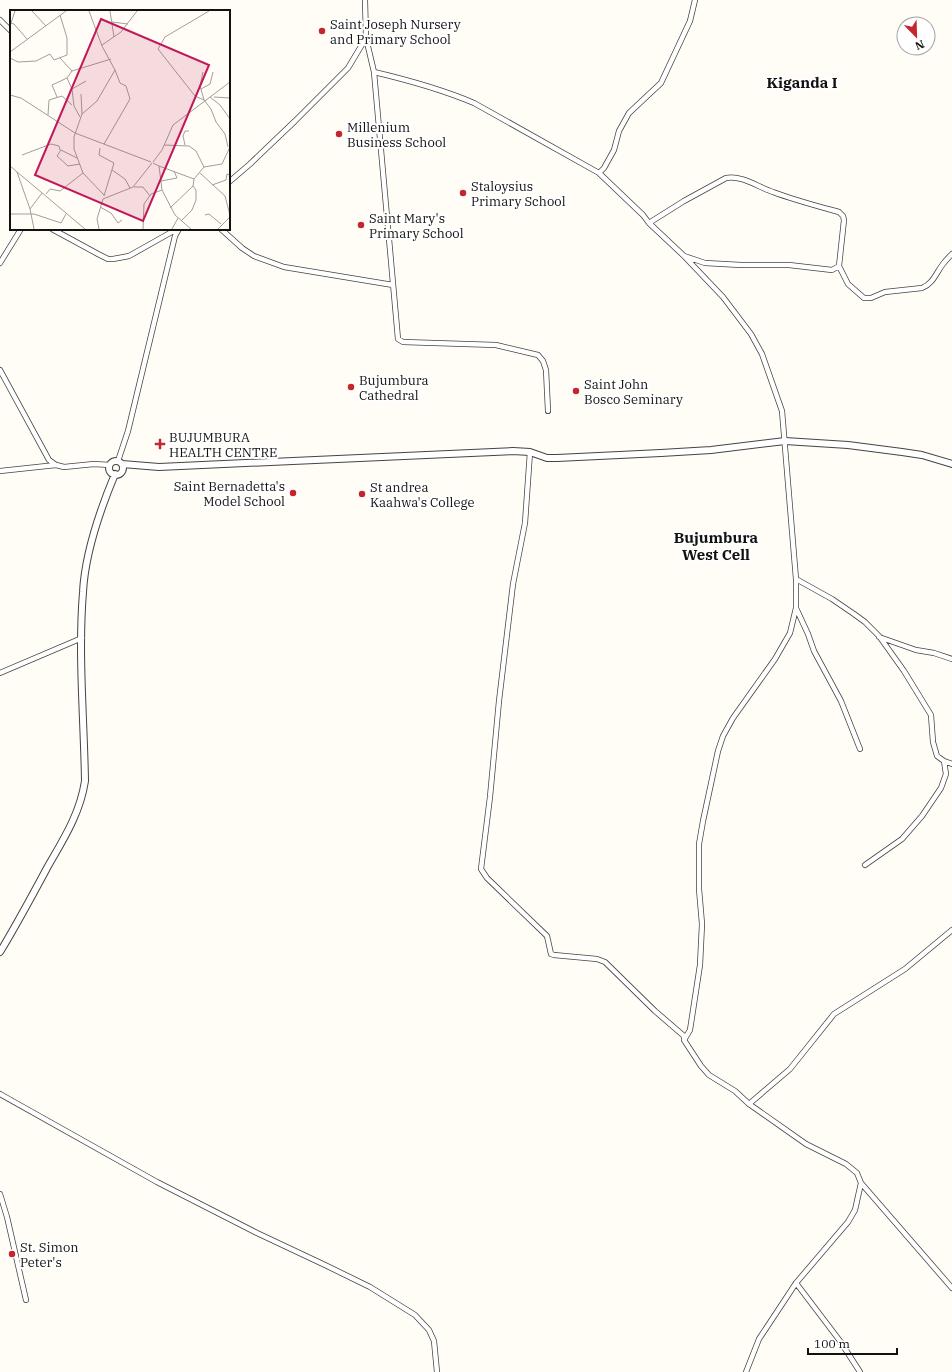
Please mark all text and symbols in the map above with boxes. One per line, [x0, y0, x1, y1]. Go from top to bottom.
inset map [10, 10, 230, 230]
place label: Saint Joseph Nursery and Primary School [330, 16, 461, 48]
north arrow [896, 16, 936, 56]
marker: Saint Joseph Nursery and Primary School [317, 26, 327, 36]
text: N [913, 37, 927, 53]
district label: Kiganda I [767, 73, 838, 92]
place label: Millenium Business School [347, 119, 446, 151]
marker: Millenium Business School [334, 129, 344, 139]
place label: Staloysius Primary School [471, 178, 566, 210]
marker: Staloysius Primary School [458, 188, 468, 198]
place label: Saint Mary's Primary School [369, 210, 464, 242]
marker: Saint Mary's Primary School [356, 220, 366, 230]
place label: Bujumbura Cathedral [359, 372, 429, 404]
place label: Saint John Bosco Seminary [584, 376, 683, 408]
marker: Bujumbura Cathedral [346, 382, 356, 392]
marker: Saint John Bosco Seminary [571, 386, 581, 396]
place label: BUJUMBURA HEALTH CENTRE [169, 429, 277, 461]
marker: BUJUMBURA HEALTH CENTRE [154, 438, 166, 450]
place label: Saint Bernadetta's Model School [174, 478, 285, 510]
place label: St andrea Kaahwa's College [370, 479, 474, 511]
marker: Saint Bernadetta's Model School [288, 488, 298, 498]
marker: St andrea Kaahwa's College [357, 489, 367, 499]
district label: Bujumbura West Cell [674, 528, 759, 564]
place label: St. Simon Peter's [20, 1239, 79, 1271]
marker: St. Simon Peter's [7, 1249, 17, 1259]
scale bar [808, 1330, 897, 1356]
text: 100 m [814, 1336, 850, 1351]

